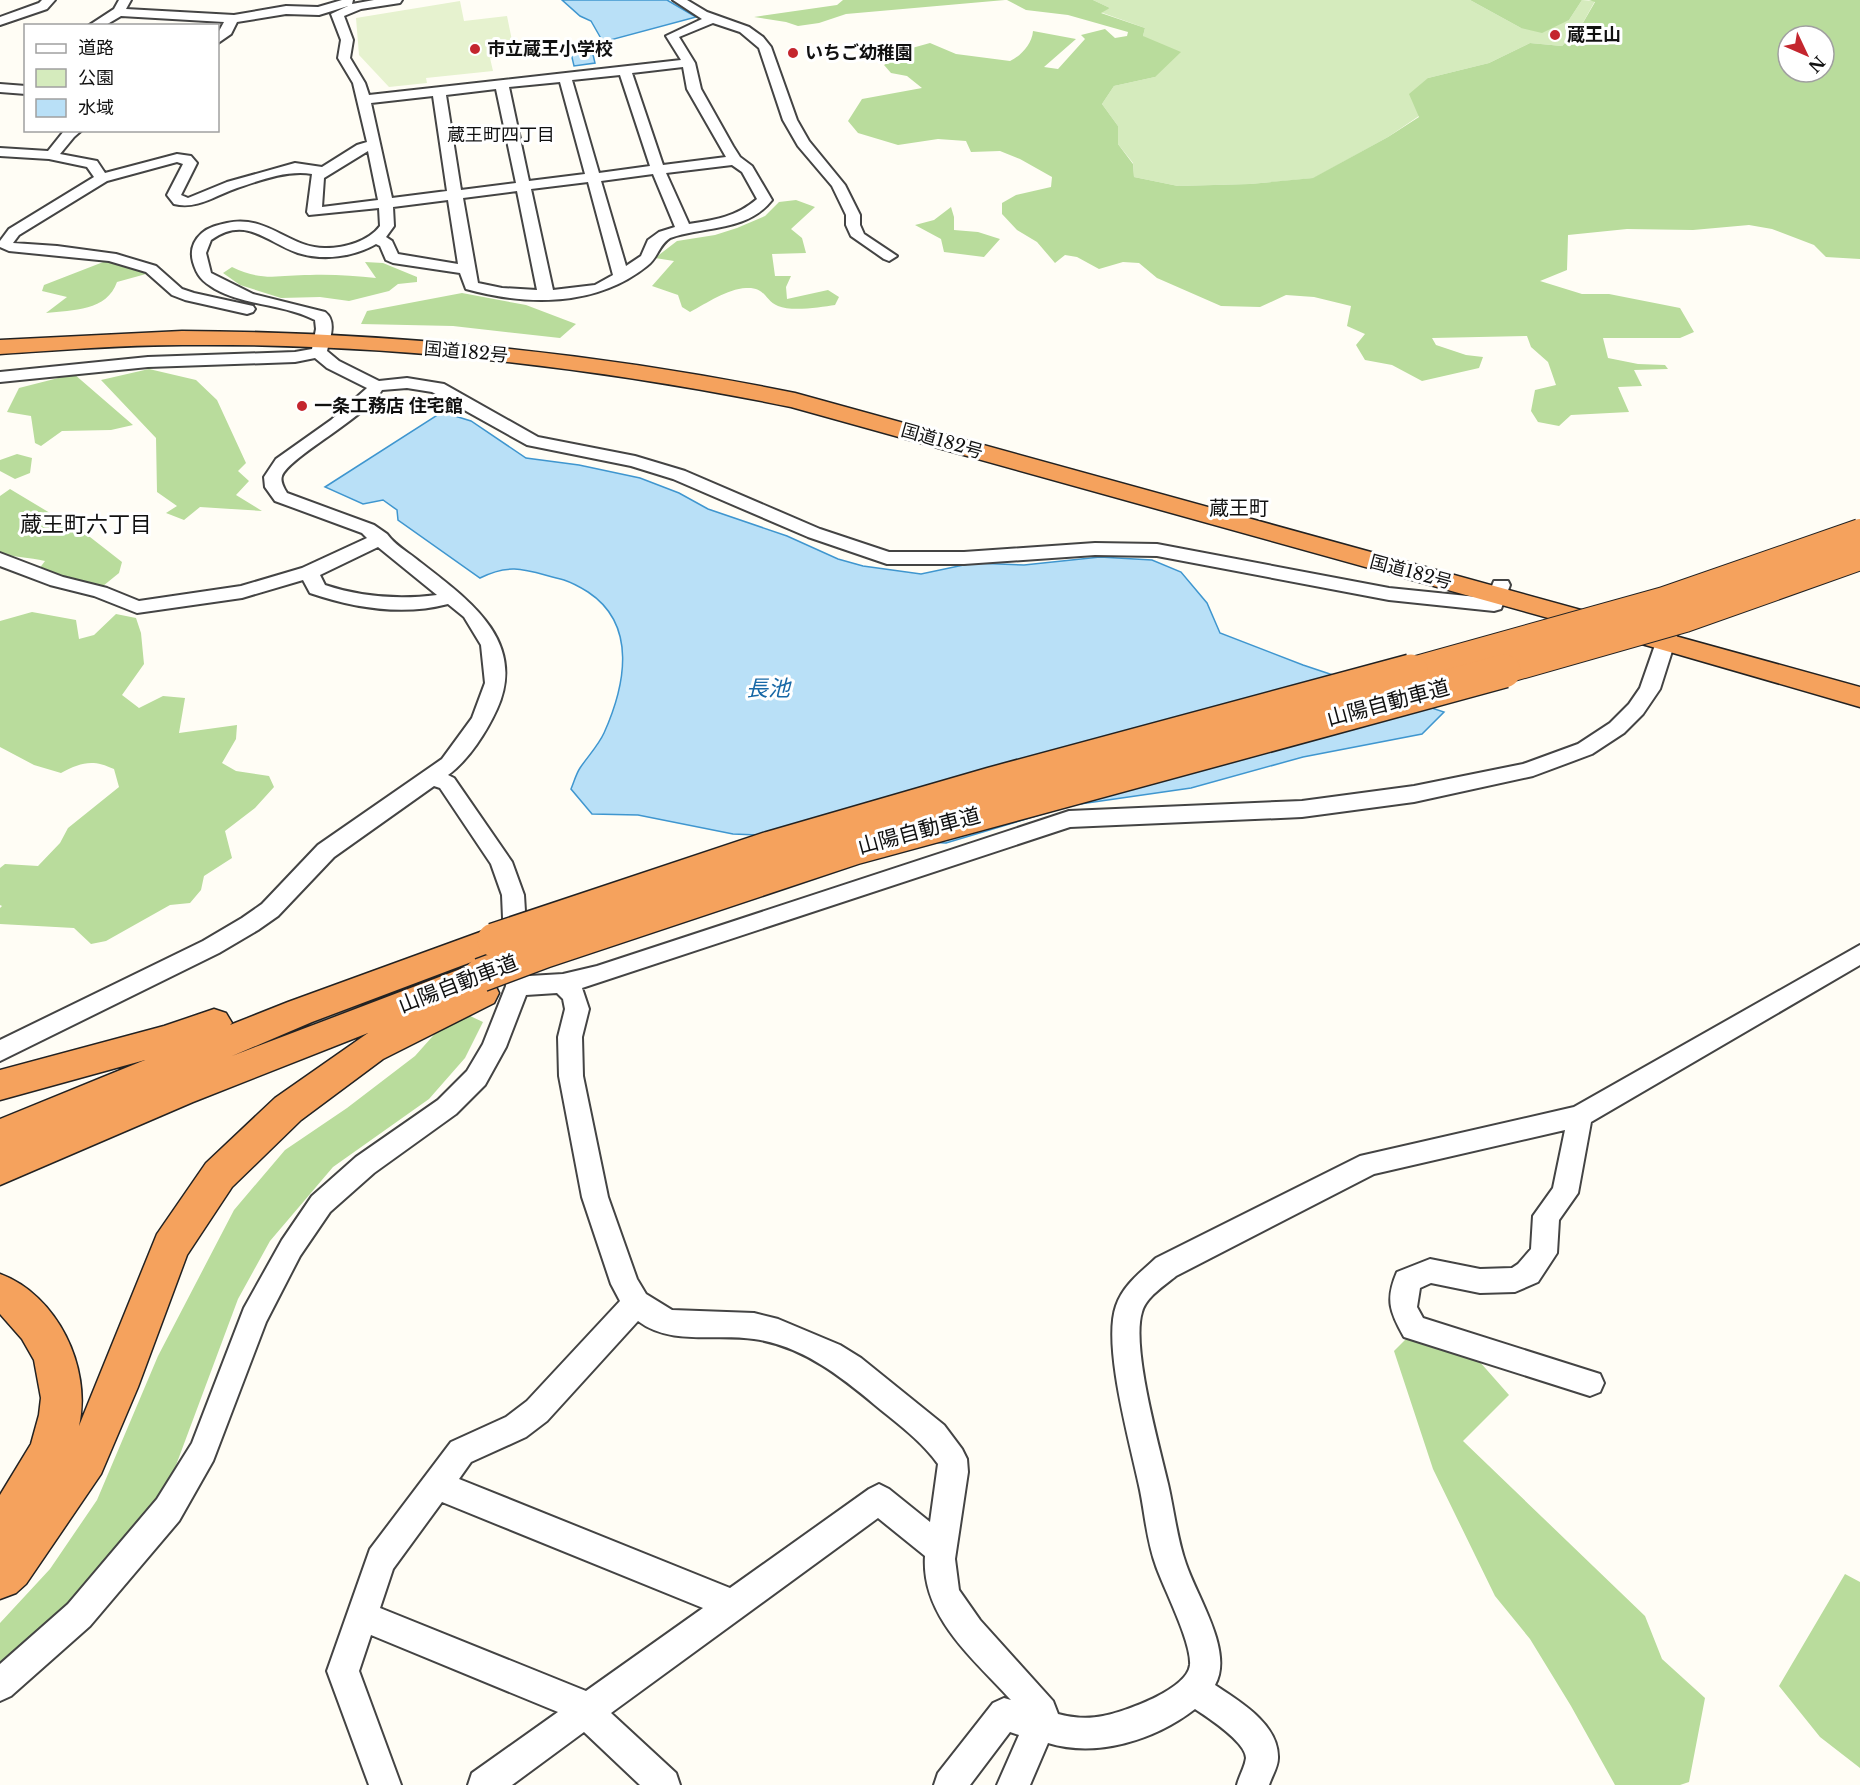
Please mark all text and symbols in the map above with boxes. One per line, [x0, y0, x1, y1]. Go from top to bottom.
legend [24, 24, 219, 132]
place label: 蔵王山 [1567, 24, 1621, 46]
north arrow [1776, 24, 1836, 84]
marker: 蔵王山 [1548, 28, 1562, 42]
text: 道路 [78, 37, 114, 59]
place label: 市立蔵王小学校 [487, 38, 613, 60]
marker: 市立蔵王小学校 [468, 42, 482, 56]
place label: いちご幼稚園 [805, 42, 913, 64]
marker: いちご幼稚園 [786, 46, 800, 60]
text: N [1804, 52, 1829, 77]
text: 公園 [78, 67, 114, 89]
text: 水域 [78, 97, 114, 119]
district label: 蔵王町四丁目 [447, 124, 555, 146]
street label: 国道182号 [423, 337, 509, 367]
place label: 一条工務店 住宅館 [314, 395, 463, 417]
marker: 一条工務店 住宅館 [295, 399, 309, 413]
street label: 国道182号 [899, 419, 985, 463]
district label: 蔵王町 [1209, 496, 1269, 520]
district label: 蔵王町六丁目 [20, 511, 152, 538]
street label: 国道182号 [1368, 551, 1454, 593]
street label: 山陽自動車道 [1324, 674, 1452, 732]
water label: 長池 [746, 675, 792, 702]
street label: 山陽自動車道 [855, 802, 983, 860]
street label: 山陽自動車道 [395, 949, 521, 1019]

